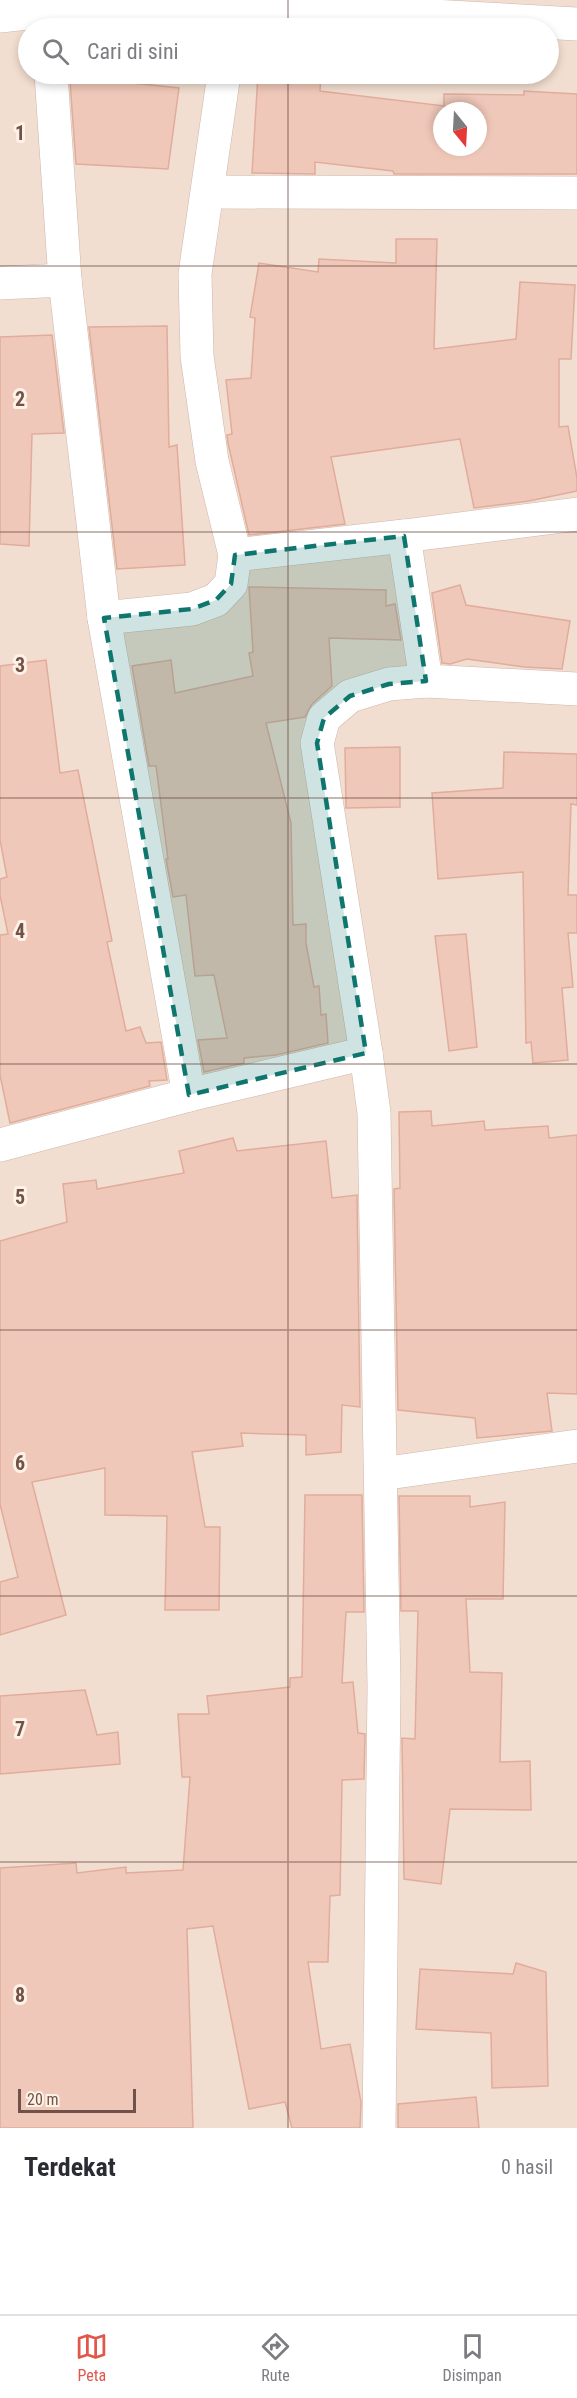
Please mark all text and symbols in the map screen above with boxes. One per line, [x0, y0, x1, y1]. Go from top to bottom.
search box [18, 18, 559, 84]
icon: search [39, 35, 72, 68]
text: Cari di sini [87, 39, 179, 64]
north arrow [433, 102, 487, 156]
text: 1 [15, 121, 25, 145]
text: 2 [15, 387, 25, 411]
text: 3 [15, 653, 25, 677]
text: 4 [15, 919, 25, 943]
text: 5 [15, 1185, 25, 1209]
text: 6 [15, 1451, 25, 1475]
text: 7 [15, 1717, 25, 1741]
text: 8 [15, 1983, 25, 2007]
scale bar [18, 2086, 136, 2114]
text: 20 m [27, 2090, 59, 2109]
text: Terdekat [24, 2152, 116, 2182]
text: 0 hasil [501, 2155, 553, 2179]
tab: Peta [75, 2330, 108, 2385]
tab: Rute [259, 2330, 292, 2385]
tab: Disimpan [443, 2330, 502, 2385]

